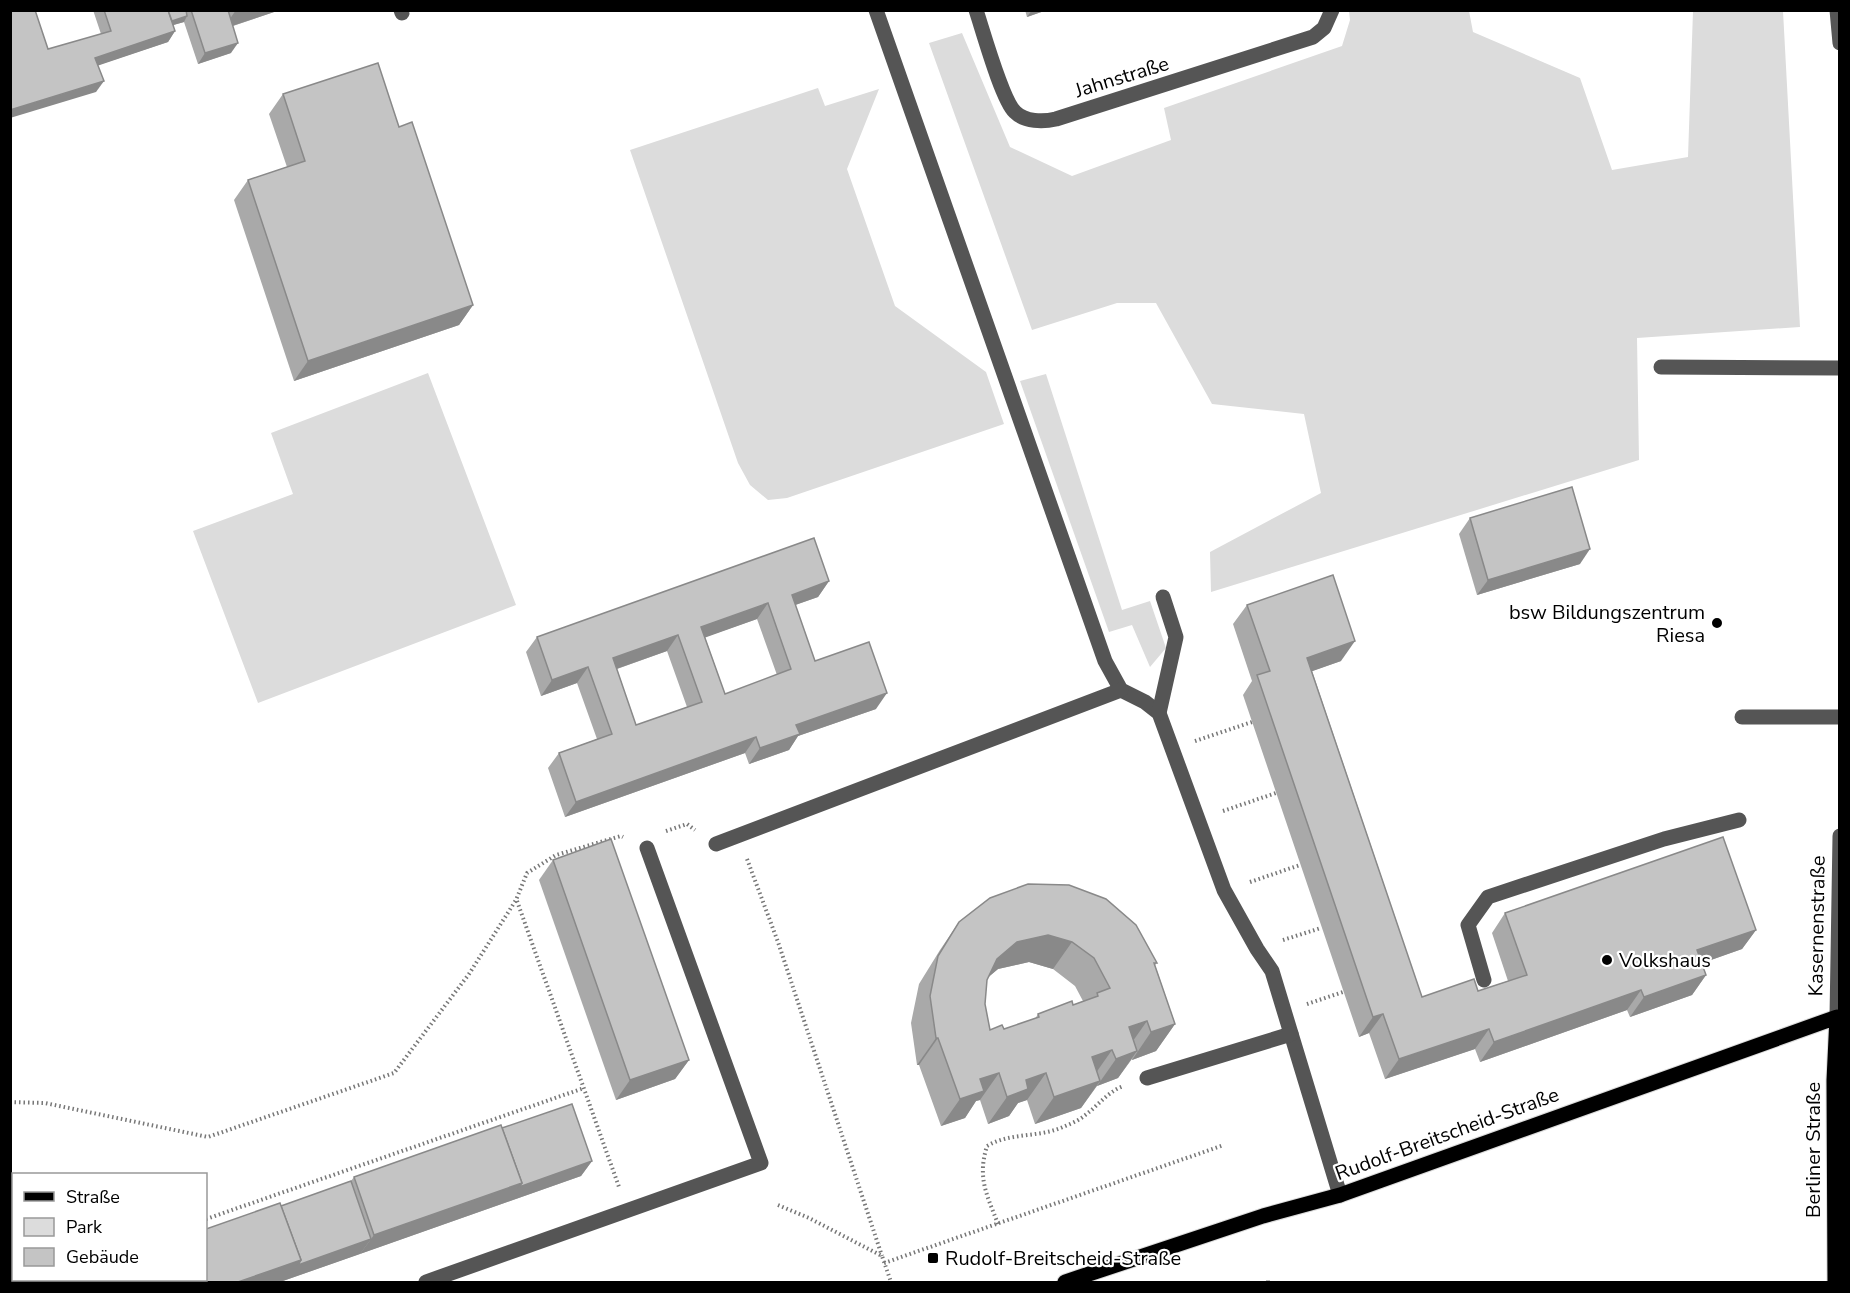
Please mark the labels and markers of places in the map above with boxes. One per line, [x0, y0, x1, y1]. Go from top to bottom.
place label: bsw Bildungszentrum Riesa [1509, 599, 1705, 649]
marker: bsw Bildungszentrum Riesa [1710, 616, 1724, 630]
place label: Volkshaus [1618, 947, 1711, 974]
marker: Volkshaus [1600, 953, 1614, 967]
place label: Rudolf-Breitscheid-Straße [945, 1245, 1181, 1272]
marker: Rudolf-Breitscheid-Straße [926, 1251, 940, 1265]

